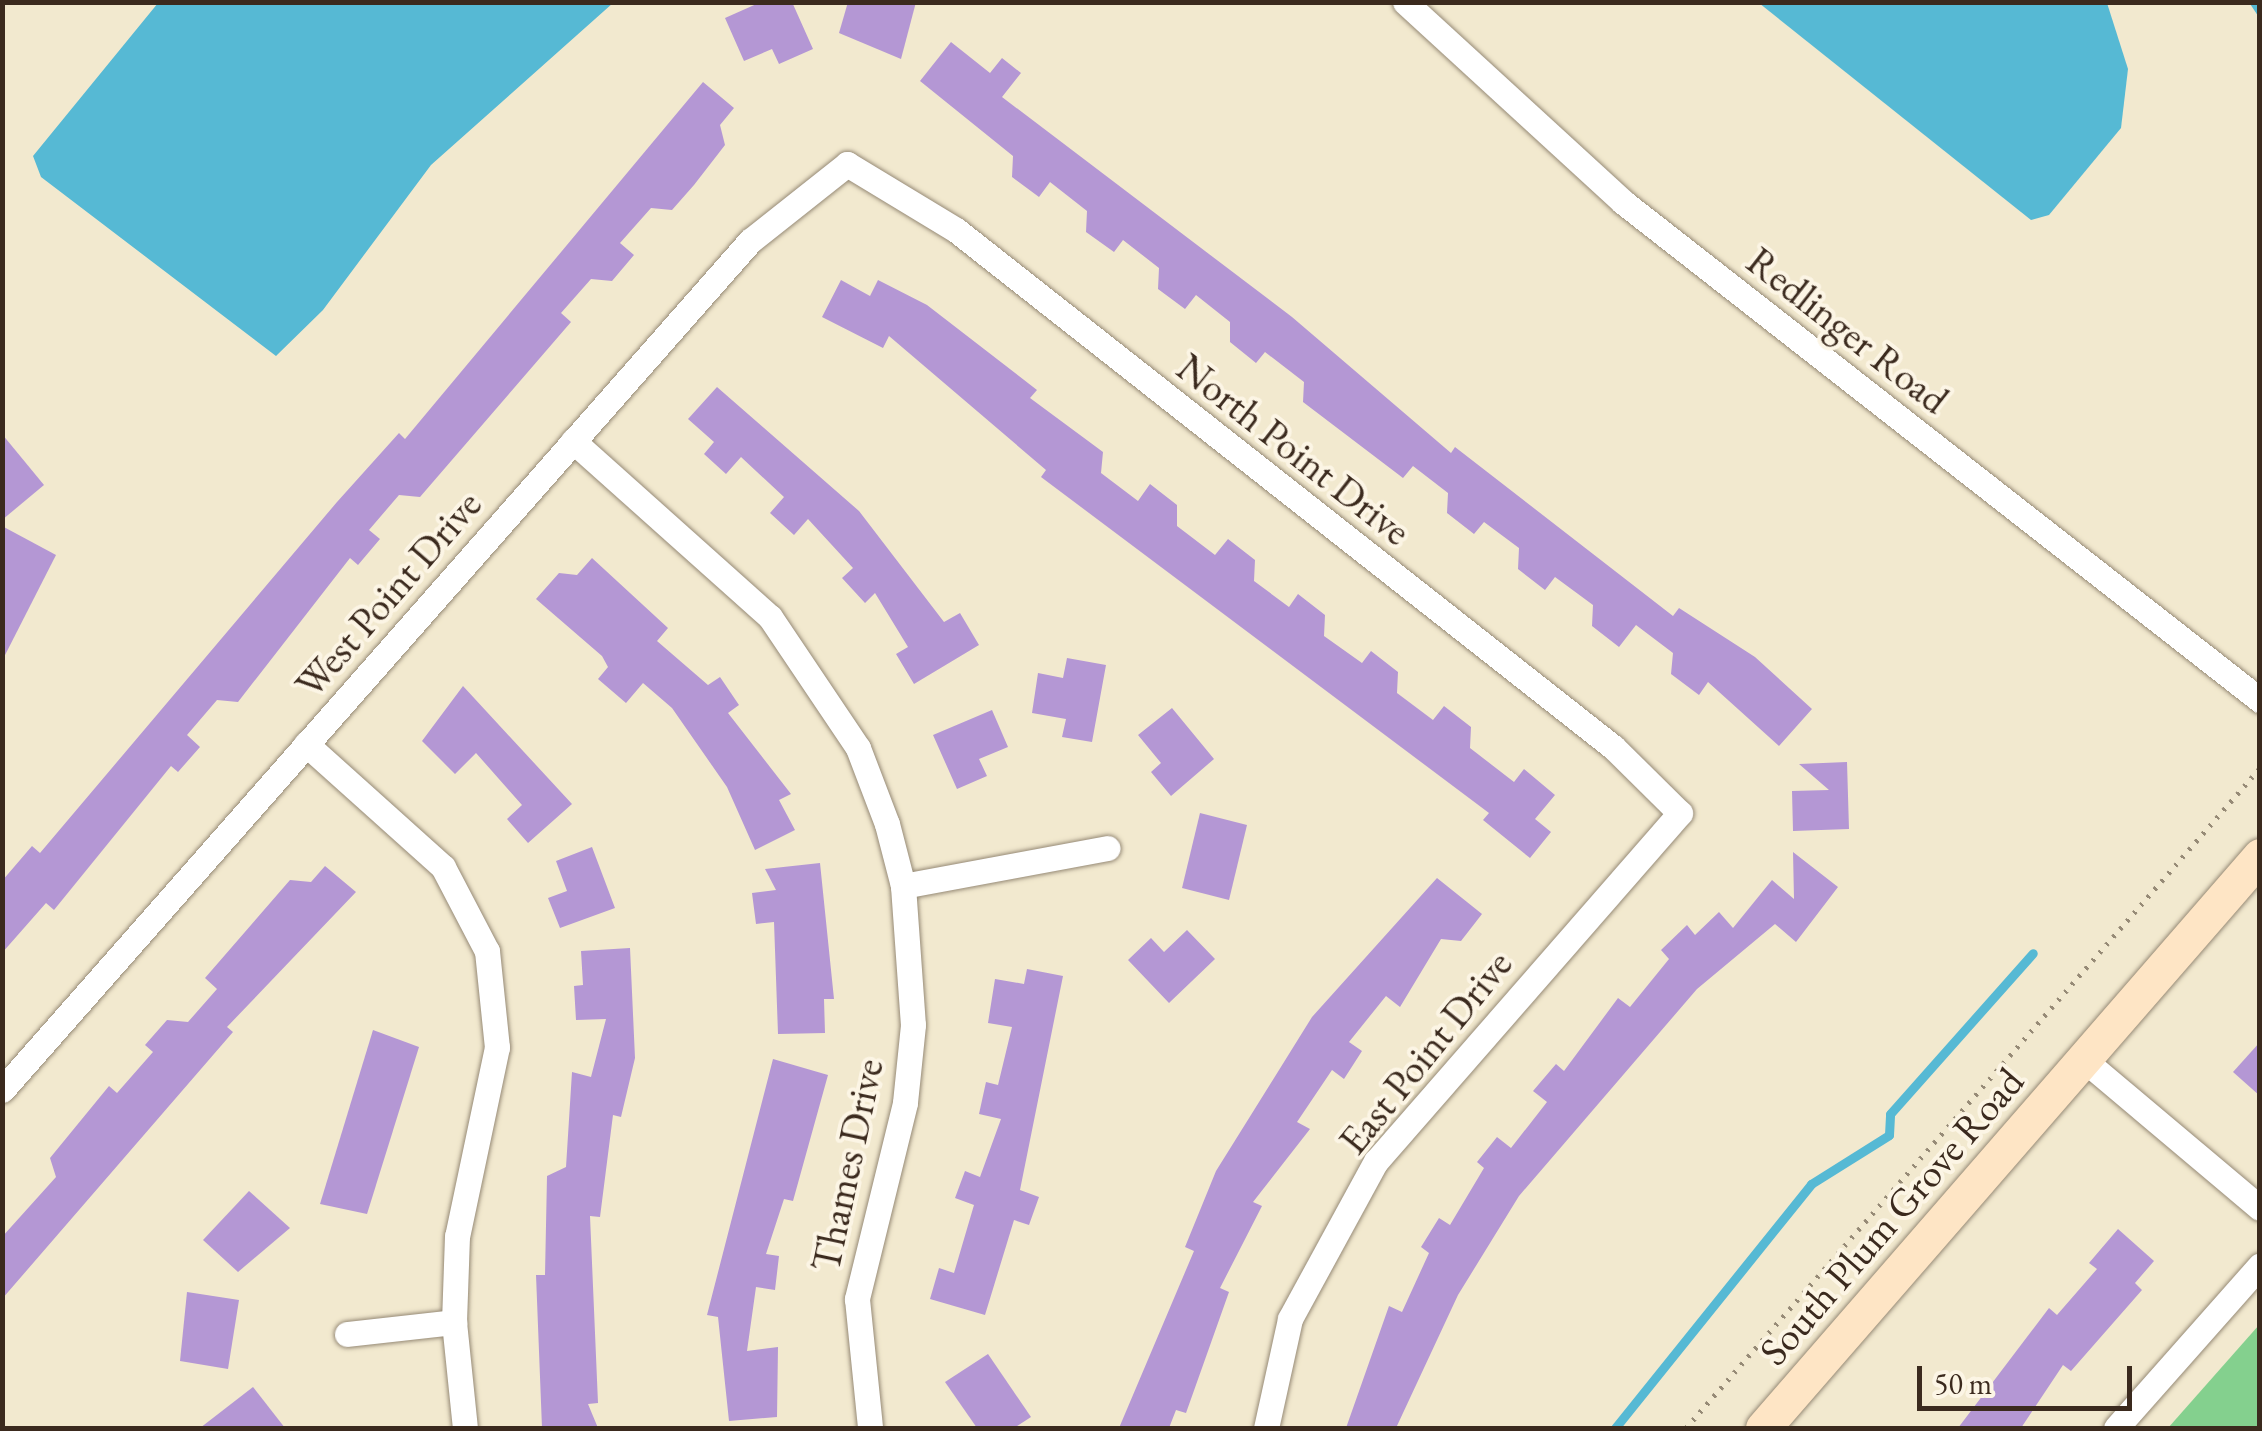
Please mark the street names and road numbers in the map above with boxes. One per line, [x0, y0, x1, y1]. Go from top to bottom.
street label: Redlinger Road [1738, 236, 1958, 424]
street label: North Point Drive [1168, 343, 1420, 555]
street label: West Point Drive [285, 481, 491, 707]
street label: East Point Drive [1328, 941, 1522, 1163]
street label: Thames Drive [801, 1054, 893, 1276]
street label: South Plum Grove Road [1749, 1058, 2033, 1374]

